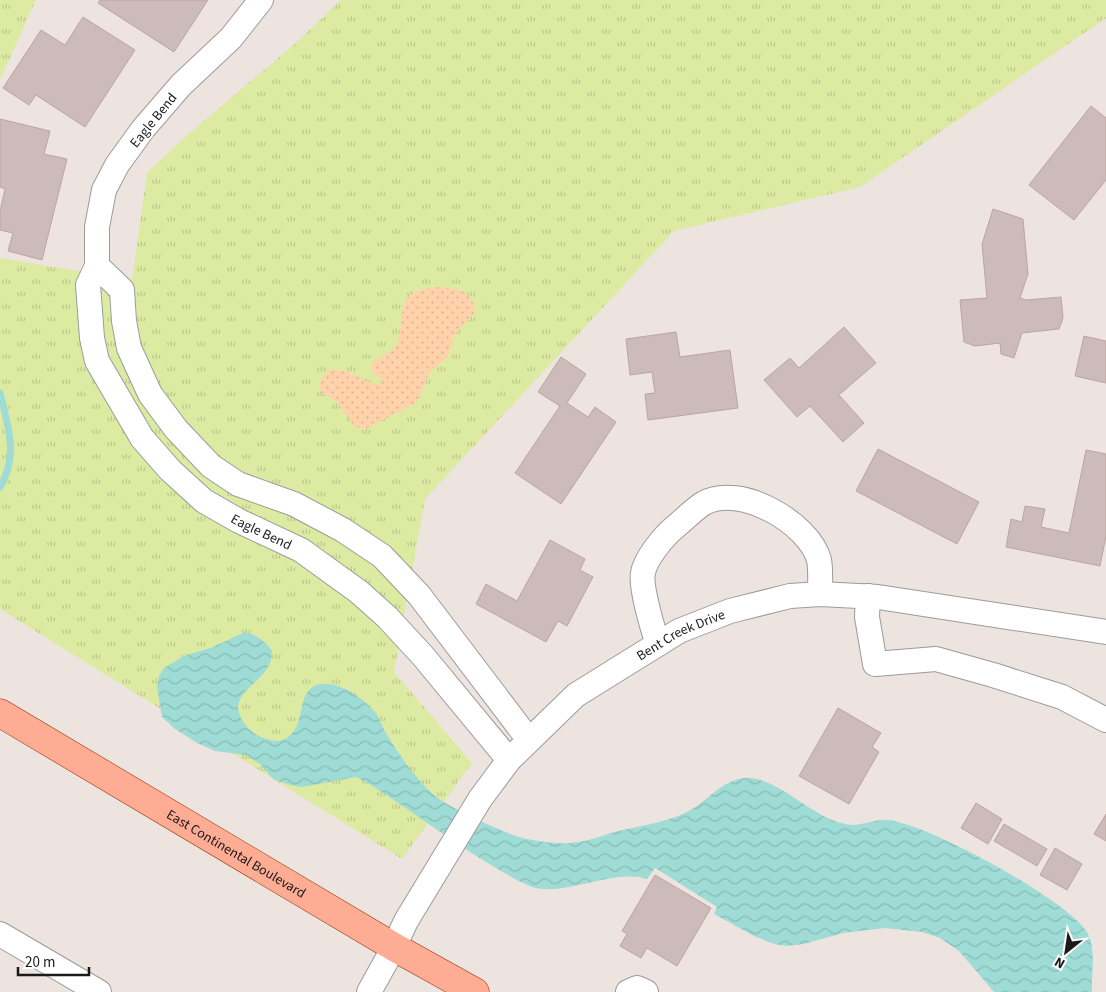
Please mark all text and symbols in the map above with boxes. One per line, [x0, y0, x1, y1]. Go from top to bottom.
street label: Eagle Bend [125, 89, 182, 152]
street label: Eagle Bend [227, 509, 295, 555]
street label: Bent Creek Drive [633, 605, 728, 666]
street label: East Continental Boulevard [162, 805, 309, 904]
north arrow [1041, 927, 1091, 977]
scale bar [18, 944, 89, 976]
text: N [1051, 951, 1069, 973]
text: 20 m [25, 952, 55, 973]

